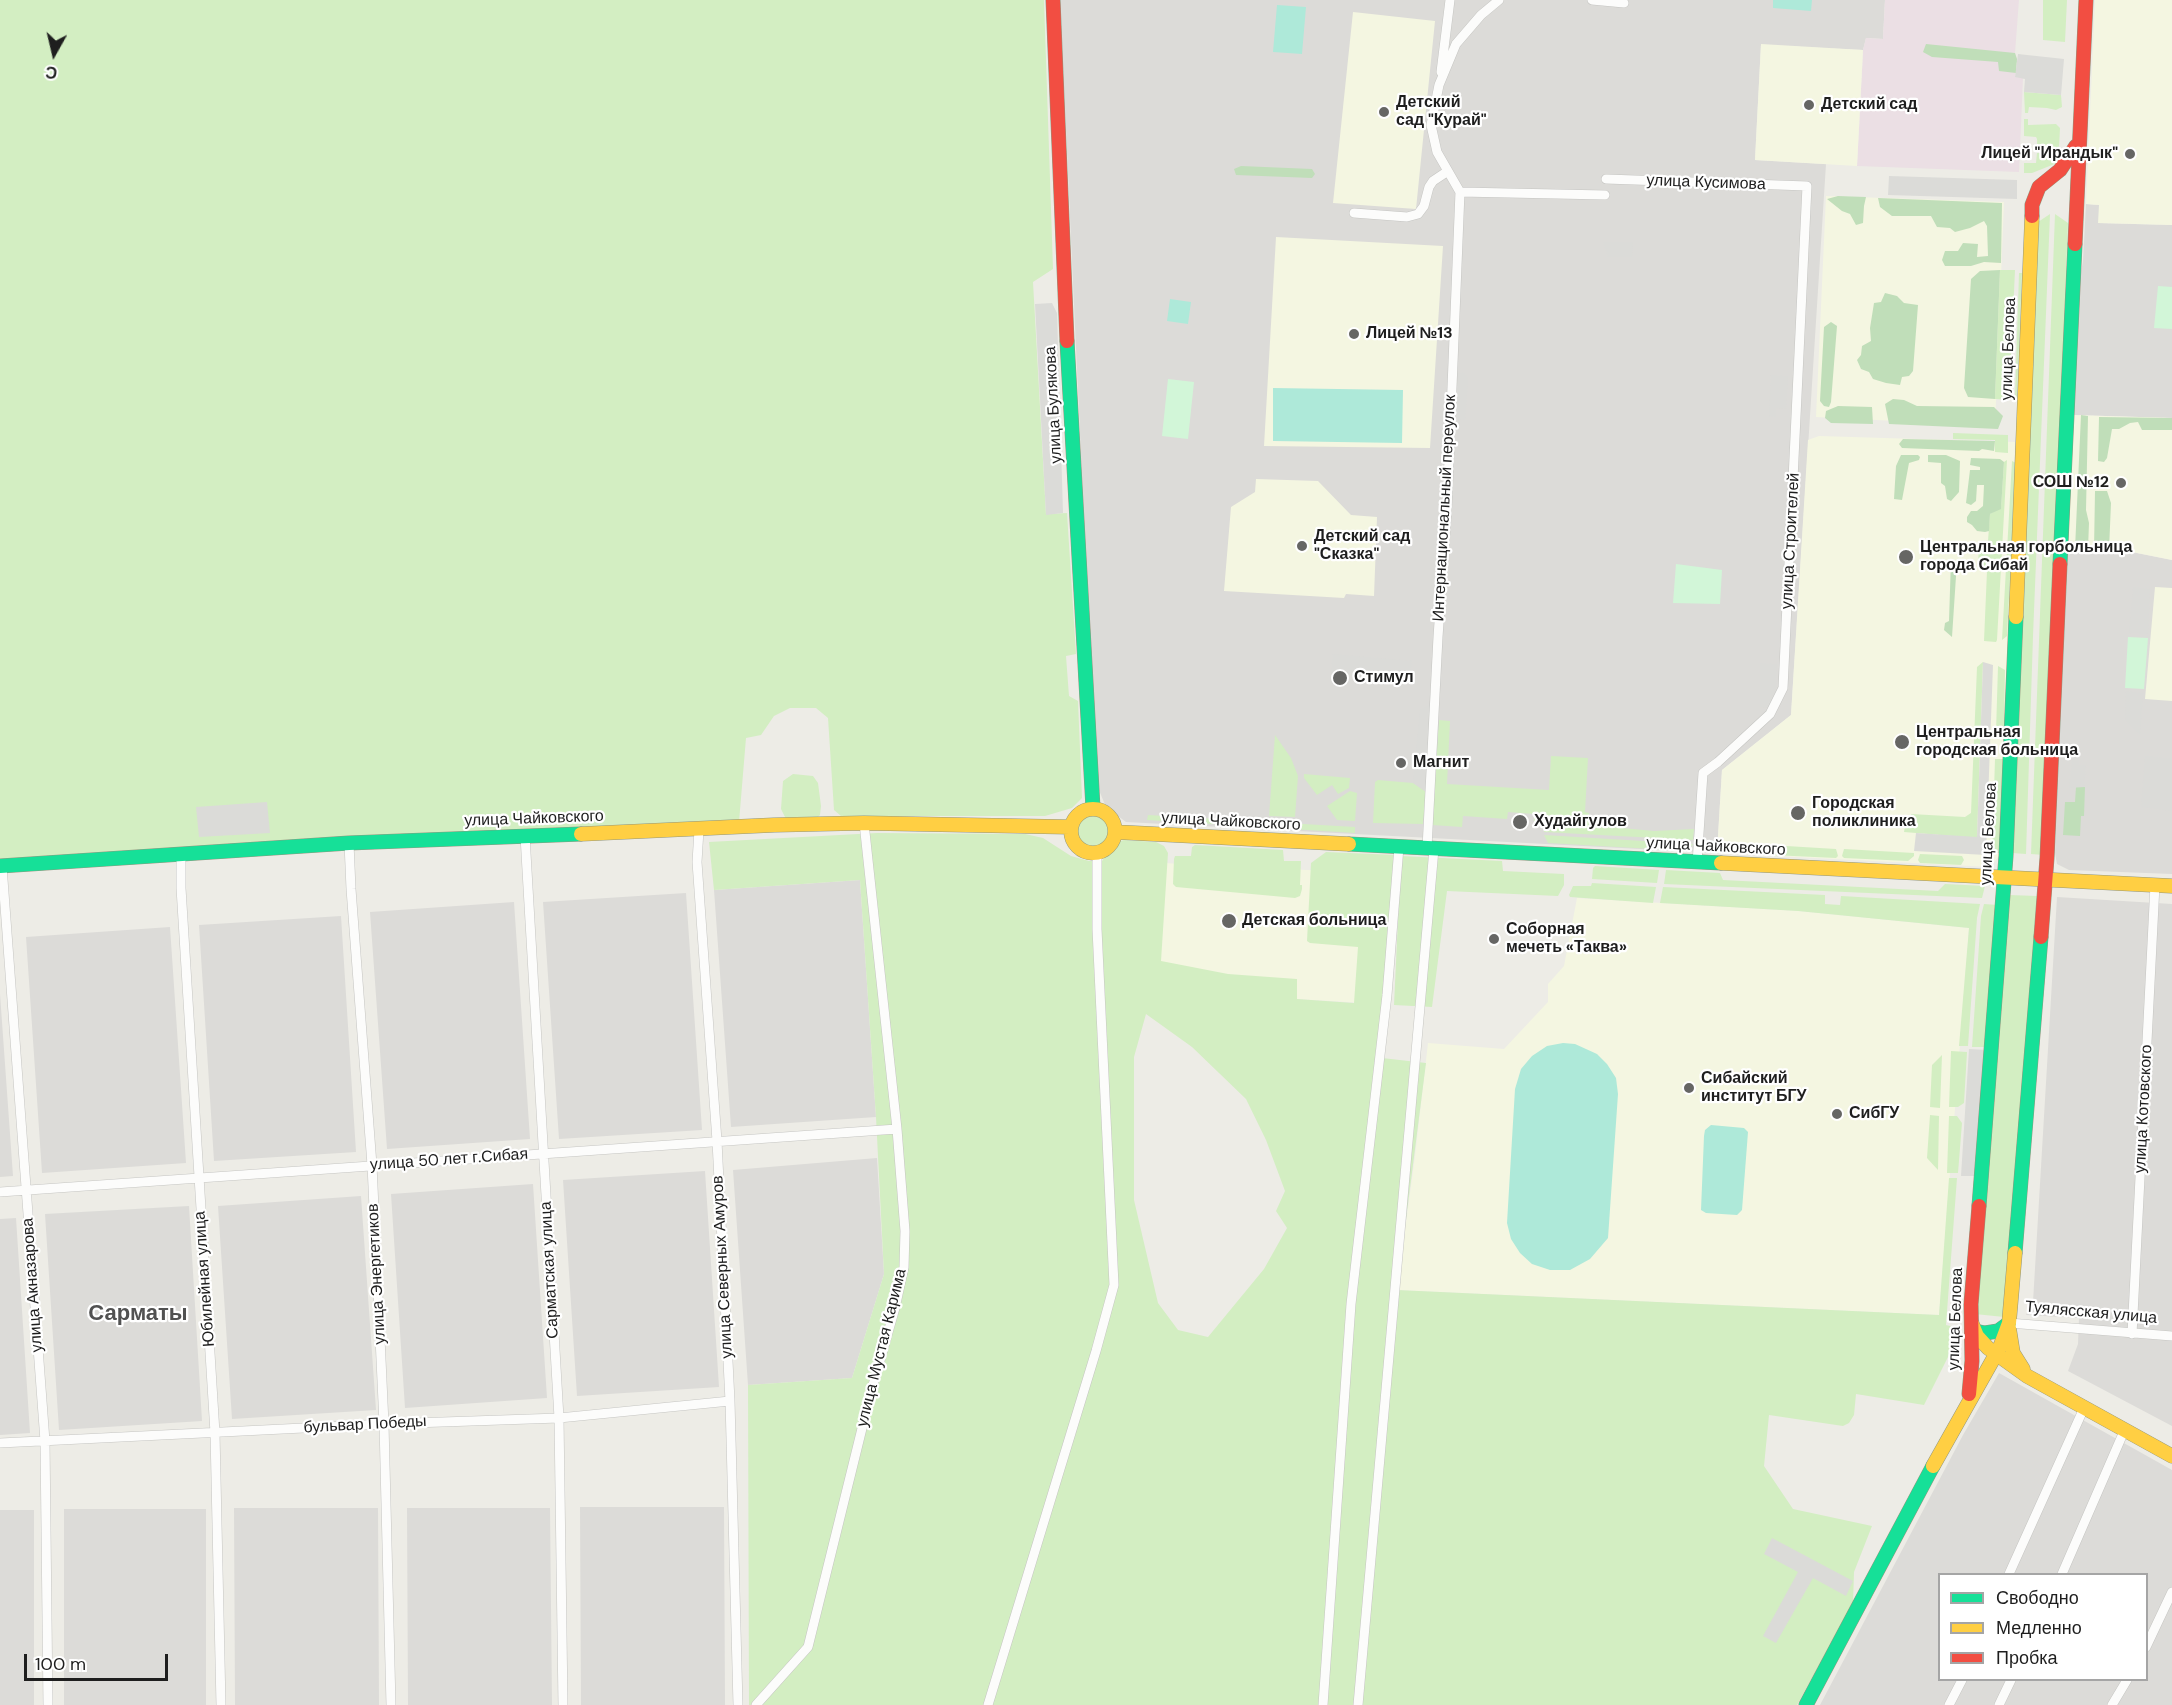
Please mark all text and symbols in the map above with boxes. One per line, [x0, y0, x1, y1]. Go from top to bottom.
north arrow [24, 24, 84, 84]
text: С [44, 61, 59, 84]
place label: Детский сад "Курай" [1396, 93, 1487, 131]
place label: Детский сад [1821, 95, 1917, 115]
marker: Детский сад [1802, 98, 1816, 112]
marker: Детский сад "Курай" [1377, 105, 1391, 119]
place label: Лицей "Ирандык" [1981, 144, 2118, 164]
marker: Лицей "Ирандык" [2123, 147, 2137, 161]
street label: улица Кусимова [1646, 171, 1766, 195]
street label: улица Белова [1998, 297, 2020, 401]
place label: Лицей №13 [1366, 324, 1453, 344]
marker: Лицей №13 [1347, 327, 1361, 341]
street label: улица Булякова [1041, 346, 1067, 464]
street label: Интернациональный переулок [1429, 394, 1461, 622]
street label: улица Строителей [1778, 472, 1804, 610]
place label: СОШ №12 [2033, 473, 2109, 493]
marker: СОШ №12 [2114, 476, 2128, 490]
place label: Детский сад "Сказка" [1314, 527, 1410, 565]
place label: Центральная горбольница города Сибай [1920, 538, 2132, 576]
marker: Детский сад "Сказка" [1295, 539, 1309, 553]
marker: Центральная горбольница города Сибай [1897, 548, 1915, 566]
place label: Стимул [1354, 668, 1414, 688]
marker: Стимул [1331, 669, 1349, 687]
place label: Центральная городская больница [1916, 723, 2078, 761]
marker: Центральная городская больница [1893, 733, 1911, 751]
place label: Магнит [1413, 753, 1469, 773]
marker: Магнит [1394, 756, 1408, 770]
street label: улица Белова [1977, 782, 2001, 886]
place label: Городская поликлиника [1812, 794, 1916, 832]
marker: Городская поликлиника [1789, 804, 1807, 822]
street label: улица Чайковского [464, 807, 604, 831]
street label: улица Чайковского [1161, 809, 1301, 835]
place label: Худайгулов [1534, 812, 1627, 832]
marker: Худайгулов [1511, 813, 1529, 831]
street label: улица Чайковского [1646, 834, 1786, 860]
place label: Детская больница [1242, 911, 1386, 931]
marker: Детская больница [1220, 912, 1238, 930]
place label: Соборная мечеть «Таква» [1506, 920, 1627, 958]
marker: Соборная мечеть «Таква» [1487, 932, 1501, 946]
street label: улица Котовского [2131, 1044, 2157, 1174]
place label: Сибайский институт БГУ [1701, 1069, 1807, 1107]
marker: Сибайский институт БГУ [1682, 1081, 1696, 1095]
place label: СибГУ [1849, 1104, 1899, 1124]
marker: СибГУ [1830, 1107, 1844, 1121]
street label: улица 50 лет г.Сибая [369, 1145, 529, 1175]
street label: улица Северных Амуров [709, 1175, 737, 1359]
street label: Сарматская улица [537, 1201, 563, 1339]
street label: улица Энергетиков [364, 1203, 390, 1345]
street label: Юбилейная улица [191, 1210, 219, 1348]
street label: улица Акназарова [19, 1217, 47, 1353]
street label: улица Мустая Карима [853, 1267, 911, 1429]
street label: улица Белова [1945, 1267, 1967, 1371]
street label: Туялясская улица [2024, 1298, 2158, 1328]
district label: Сарматы [88, 1301, 188, 1327]
street label: бульвар Победы [303, 1412, 427, 1438]
legend [1938, 1573, 2148, 1681]
text: Свободно [1996, 1586, 2079, 1610]
text: Медленно [1996, 1616, 2082, 1640]
scale bar [27, 1642, 171, 1680]
text: Пробка [1996, 1646, 2058, 1670]
text: 100 m [35, 1652, 86, 1676]

